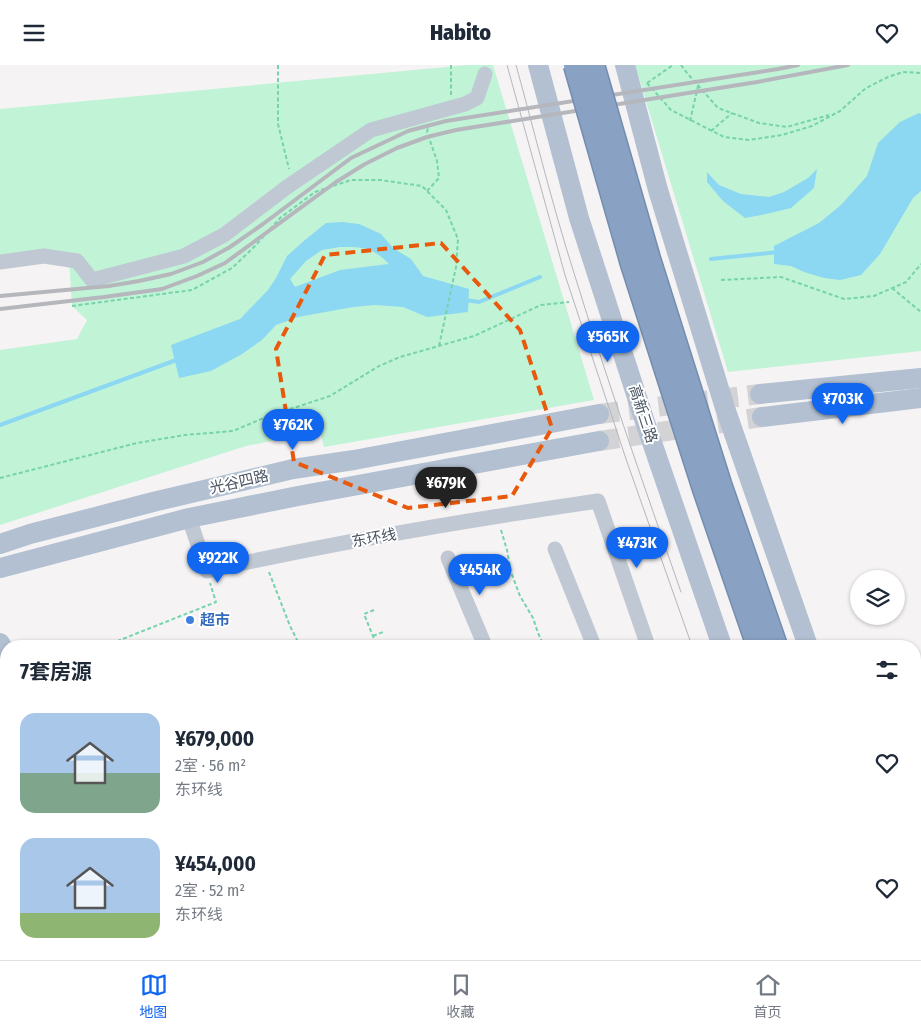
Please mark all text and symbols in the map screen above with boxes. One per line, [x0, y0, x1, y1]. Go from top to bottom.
icon: menu [20, 19, 48, 47]
text: Habito [430, 19, 491, 46]
icon: heart [873, 19, 901, 47]
pin: ¥565K [573, 321, 643, 363]
text: ¥565K [587, 327, 629, 346]
street label: 高新三路 [625, 383, 661, 445]
pin: ¥703K [808, 383, 878, 425]
text: ¥703K [823, 389, 863, 408]
pin: ¥762K [258, 409, 328, 451]
text: ¥762K [273, 415, 313, 434]
street label: 光谷四路 [208, 466, 270, 498]
pin: ¥679K [411, 467, 481, 509]
text: ¥679K [426, 473, 466, 492]
street label: 东环线 [350, 525, 398, 551]
pin: ¥473K [602, 527, 672, 569]
text: ¥473K [617, 533, 657, 552]
pin: ¥922K [183, 541, 253, 584]
text: ¥922K [198, 548, 238, 567]
pin: ¥454K [445, 553, 515, 596]
text: ¥454K [459, 560, 501, 579]
map controls [850, 570, 905, 625]
button: layers [850, 570, 905, 625]
place label: 超市 [200, 611, 230, 629]
marker: 超市 [184, 614, 196, 626]
icon: filters [873, 656, 901, 684]
text: 7套房源 [20, 659, 92, 685]
text: ¥679,000 [175, 726, 254, 752]
icon: home [60, 733, 120, 793]
icon: heart [873, 749, 901, 777]
text: 2室 · 56 m² [175, 756, 246, 775]
text: 东环线 [175, 780, 223, 799]
text: ¥454,000 [175, 851, 256, 877]
icon: home [60, 858, 120, 918]
icon: heart [873, 874, 901, 902]
text: 2室 · 52 m² [175, 881, 245, 900]
text: 东环线 [175, 905, 223, 924]
tab: 地图 [140, 971, 168, 1021]
tab: 收藏 [447, 971, 475, 1021]
tab: 首页 [754, 971, 782, 1021]

